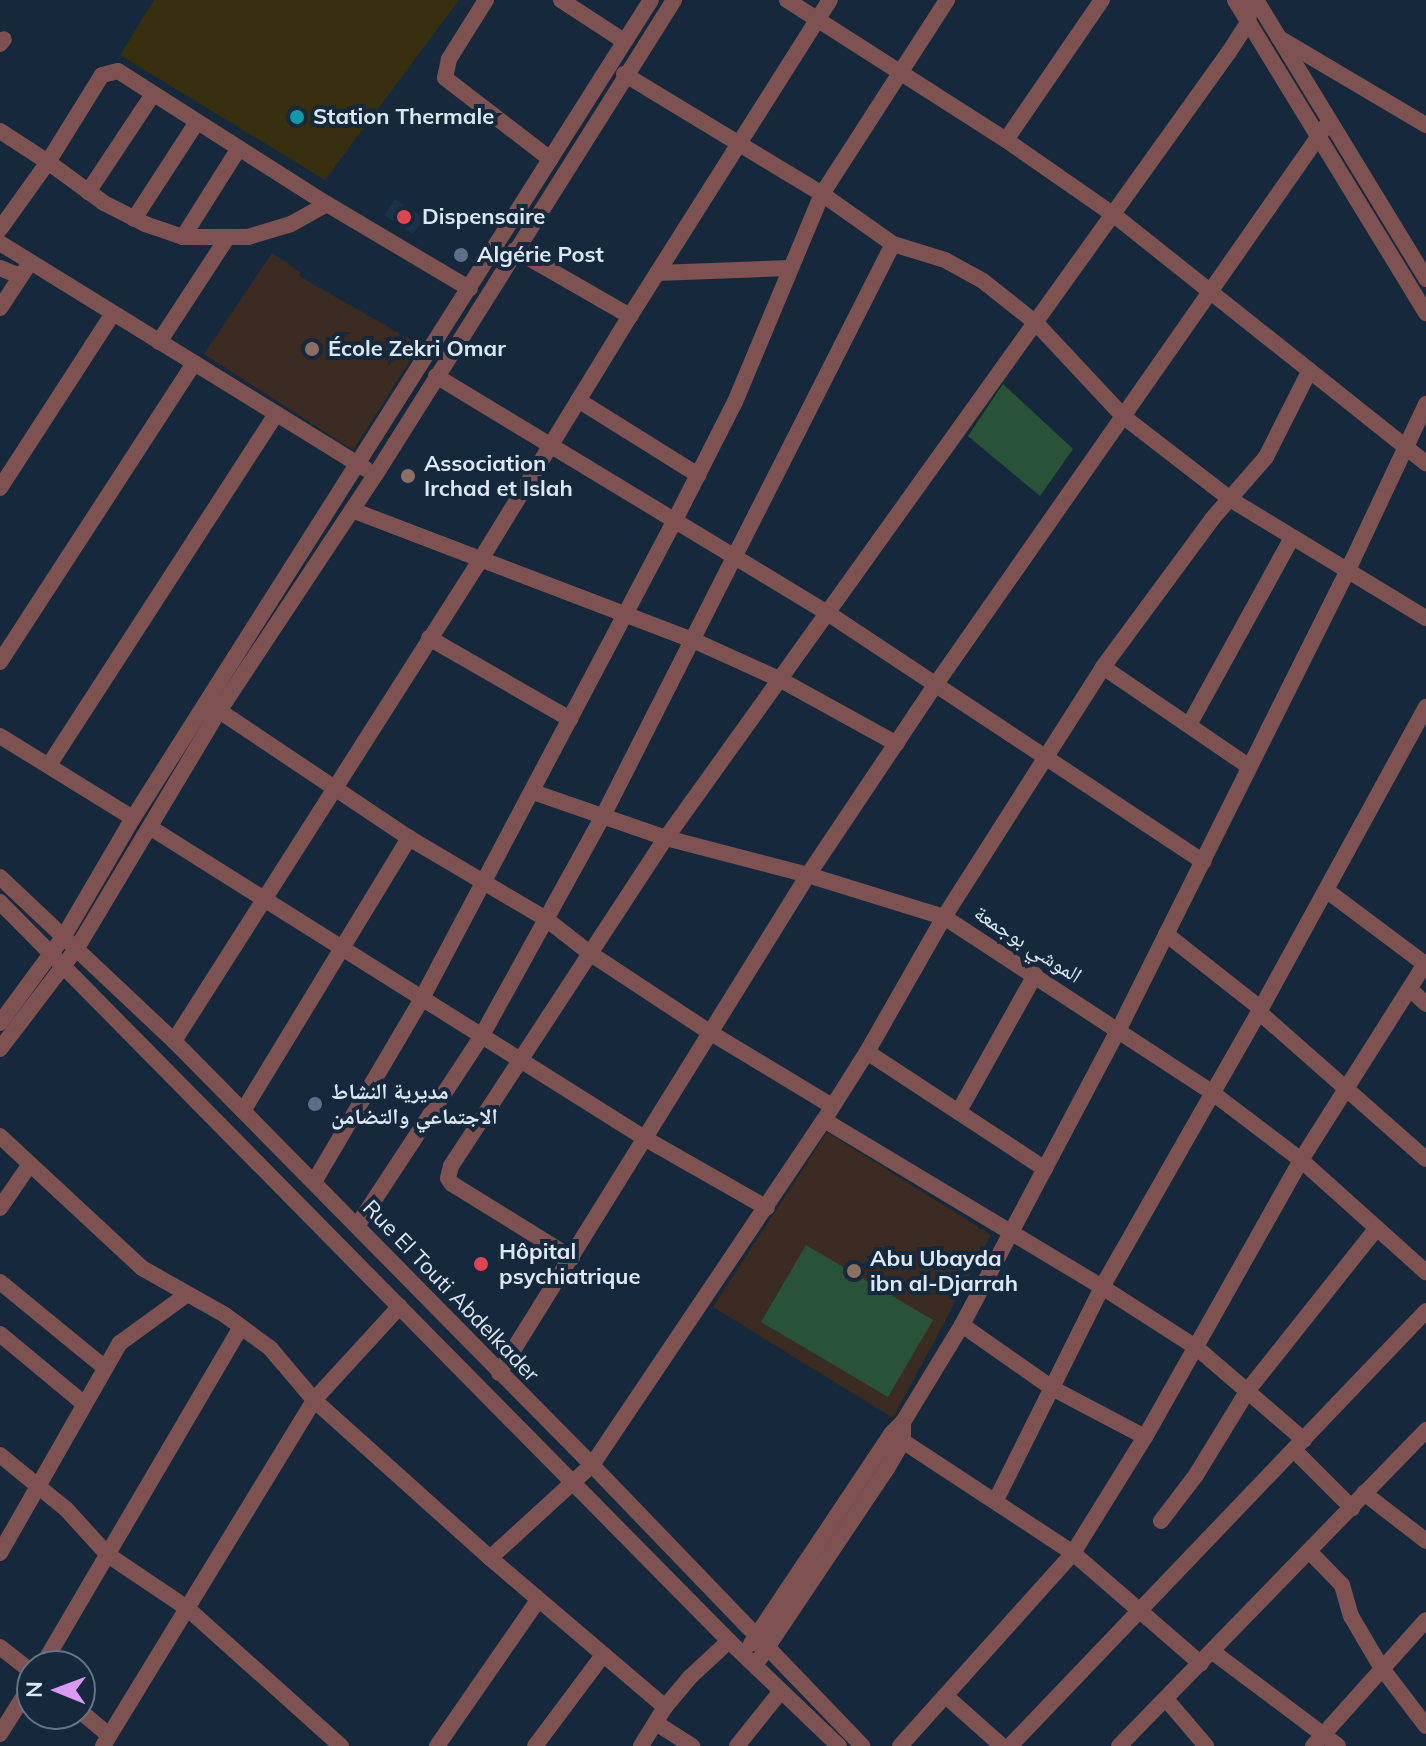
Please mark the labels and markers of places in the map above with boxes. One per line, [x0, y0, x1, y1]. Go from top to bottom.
place label: Station Thermale [313, 104, 494, 130]
marker: Station Thermale [288, 108, 306, 126]
place label: Dispensaire [422, 204, 545, 230]
marker: Dispensaire [393, 206, 415, 228]
place label: Algérie Post [477, 242, 604, 268]
marker: Algérie Post [452, 246, 470, 264]
place label: École Zekri Omar [328, 336, 506, 362]
marker: École Zekri Omar [303, 340, 321, 358]
place label: Association Irchad et Islah [424, 450, 573, 502]
marker: Association Irchad et Islah [399, 467, 417, 485]
place label: مديرية النشاط الاجتماعي والتضامن [331, 1078, 498, 1130]
marker: مديرية النشاط الاجتماعي والتضامن [306, 1095, 324, 1113]
place label: Hôpital psychiatrique [499, 1238, 640, 1290]
place label: Abu Ubayda ibn al-Djarrah [870, 1245, 1018, 1296]
marker: Hôpital psychiatrique [470, 1253, 492, 1275]
marker: Abu Ubayda ibn al-Djarrah [845, 1262, 863, 1280]

